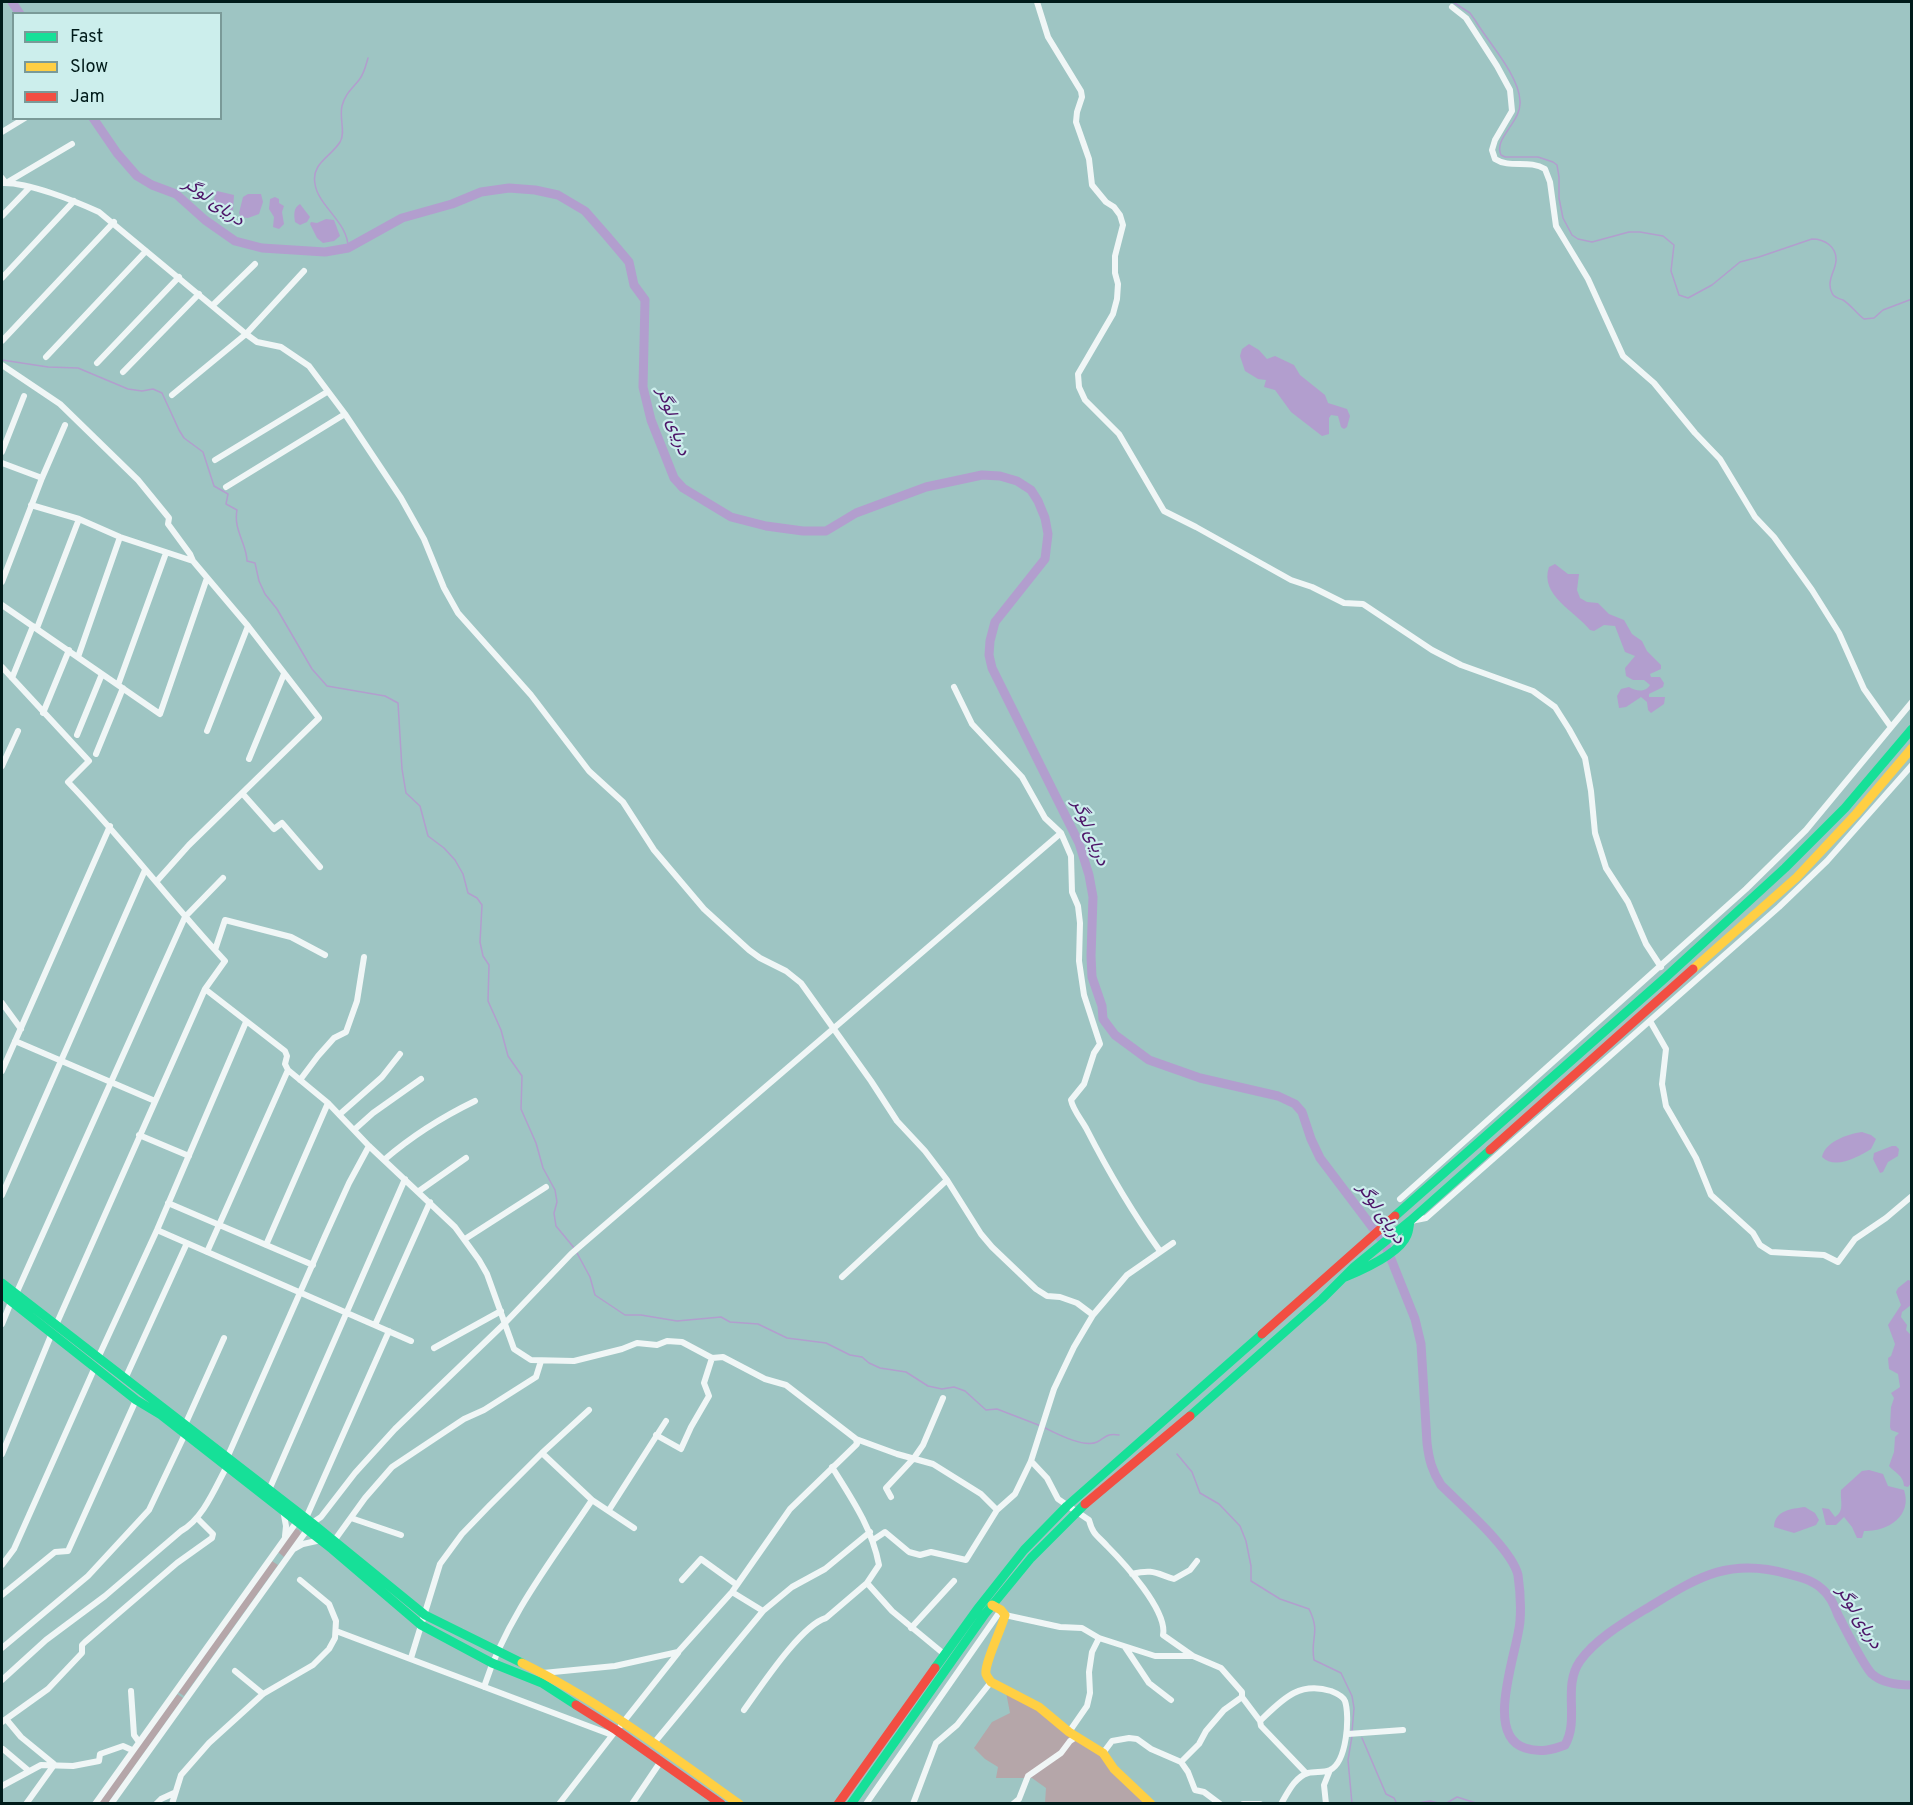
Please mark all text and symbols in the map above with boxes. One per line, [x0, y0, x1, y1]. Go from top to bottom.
legend [12, 12, 222, 120]
text: Fast [70, 26, 103, 49]
text: Slow [70, 56, 108, 79]
text: Jam [70, 86, 105, 109]
water label: دریای لوگر [178, 174, 248, 232]
water label: دریای لوگر [651, 385, 693, 459]
water label: دریای لوگر [1066, 796, 1112, 870]
water label: دریای لوگر [1351, 1179, 1409, 1249]
water label: دریای لوگر [1831, 1582, 1885, 1654]

